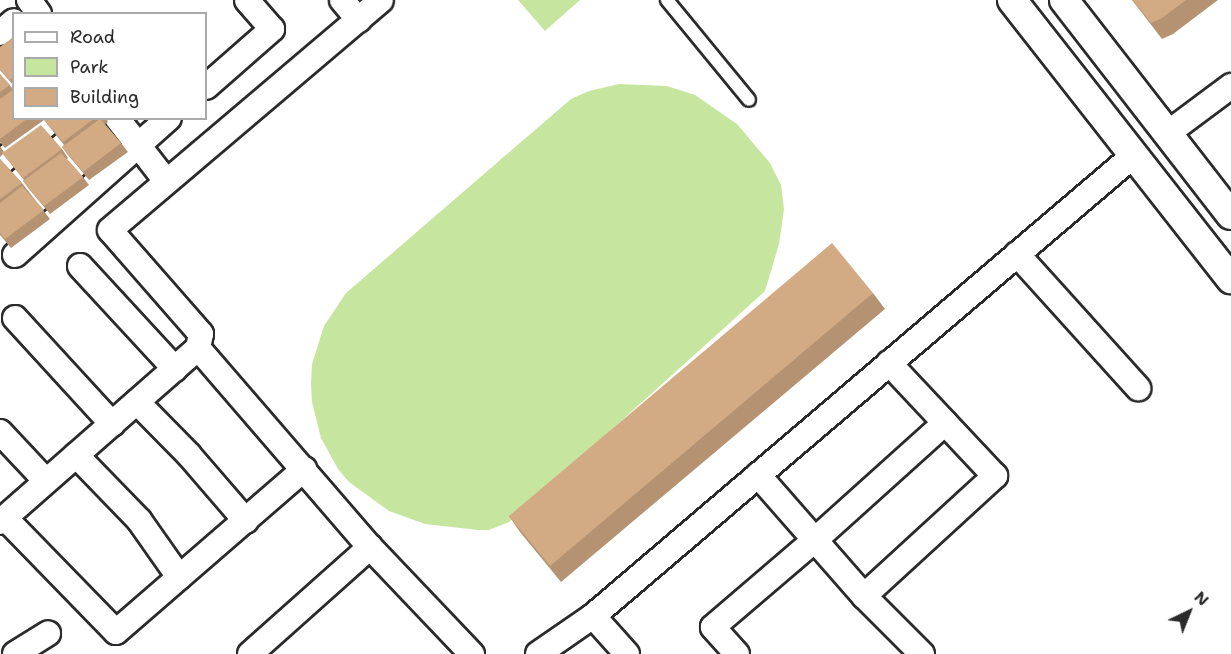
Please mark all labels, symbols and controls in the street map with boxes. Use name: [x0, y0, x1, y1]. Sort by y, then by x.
legend: [12, 12, 207, 120]
text: Road: [70, 25, 115, 49]
text: Park: [70, 55, 109, 79]
text: Building: [70, 85, 139, 109]
north arrow: [1159, 582, 1219, 642]
text: N: [1190, 586, 1213, 610]

